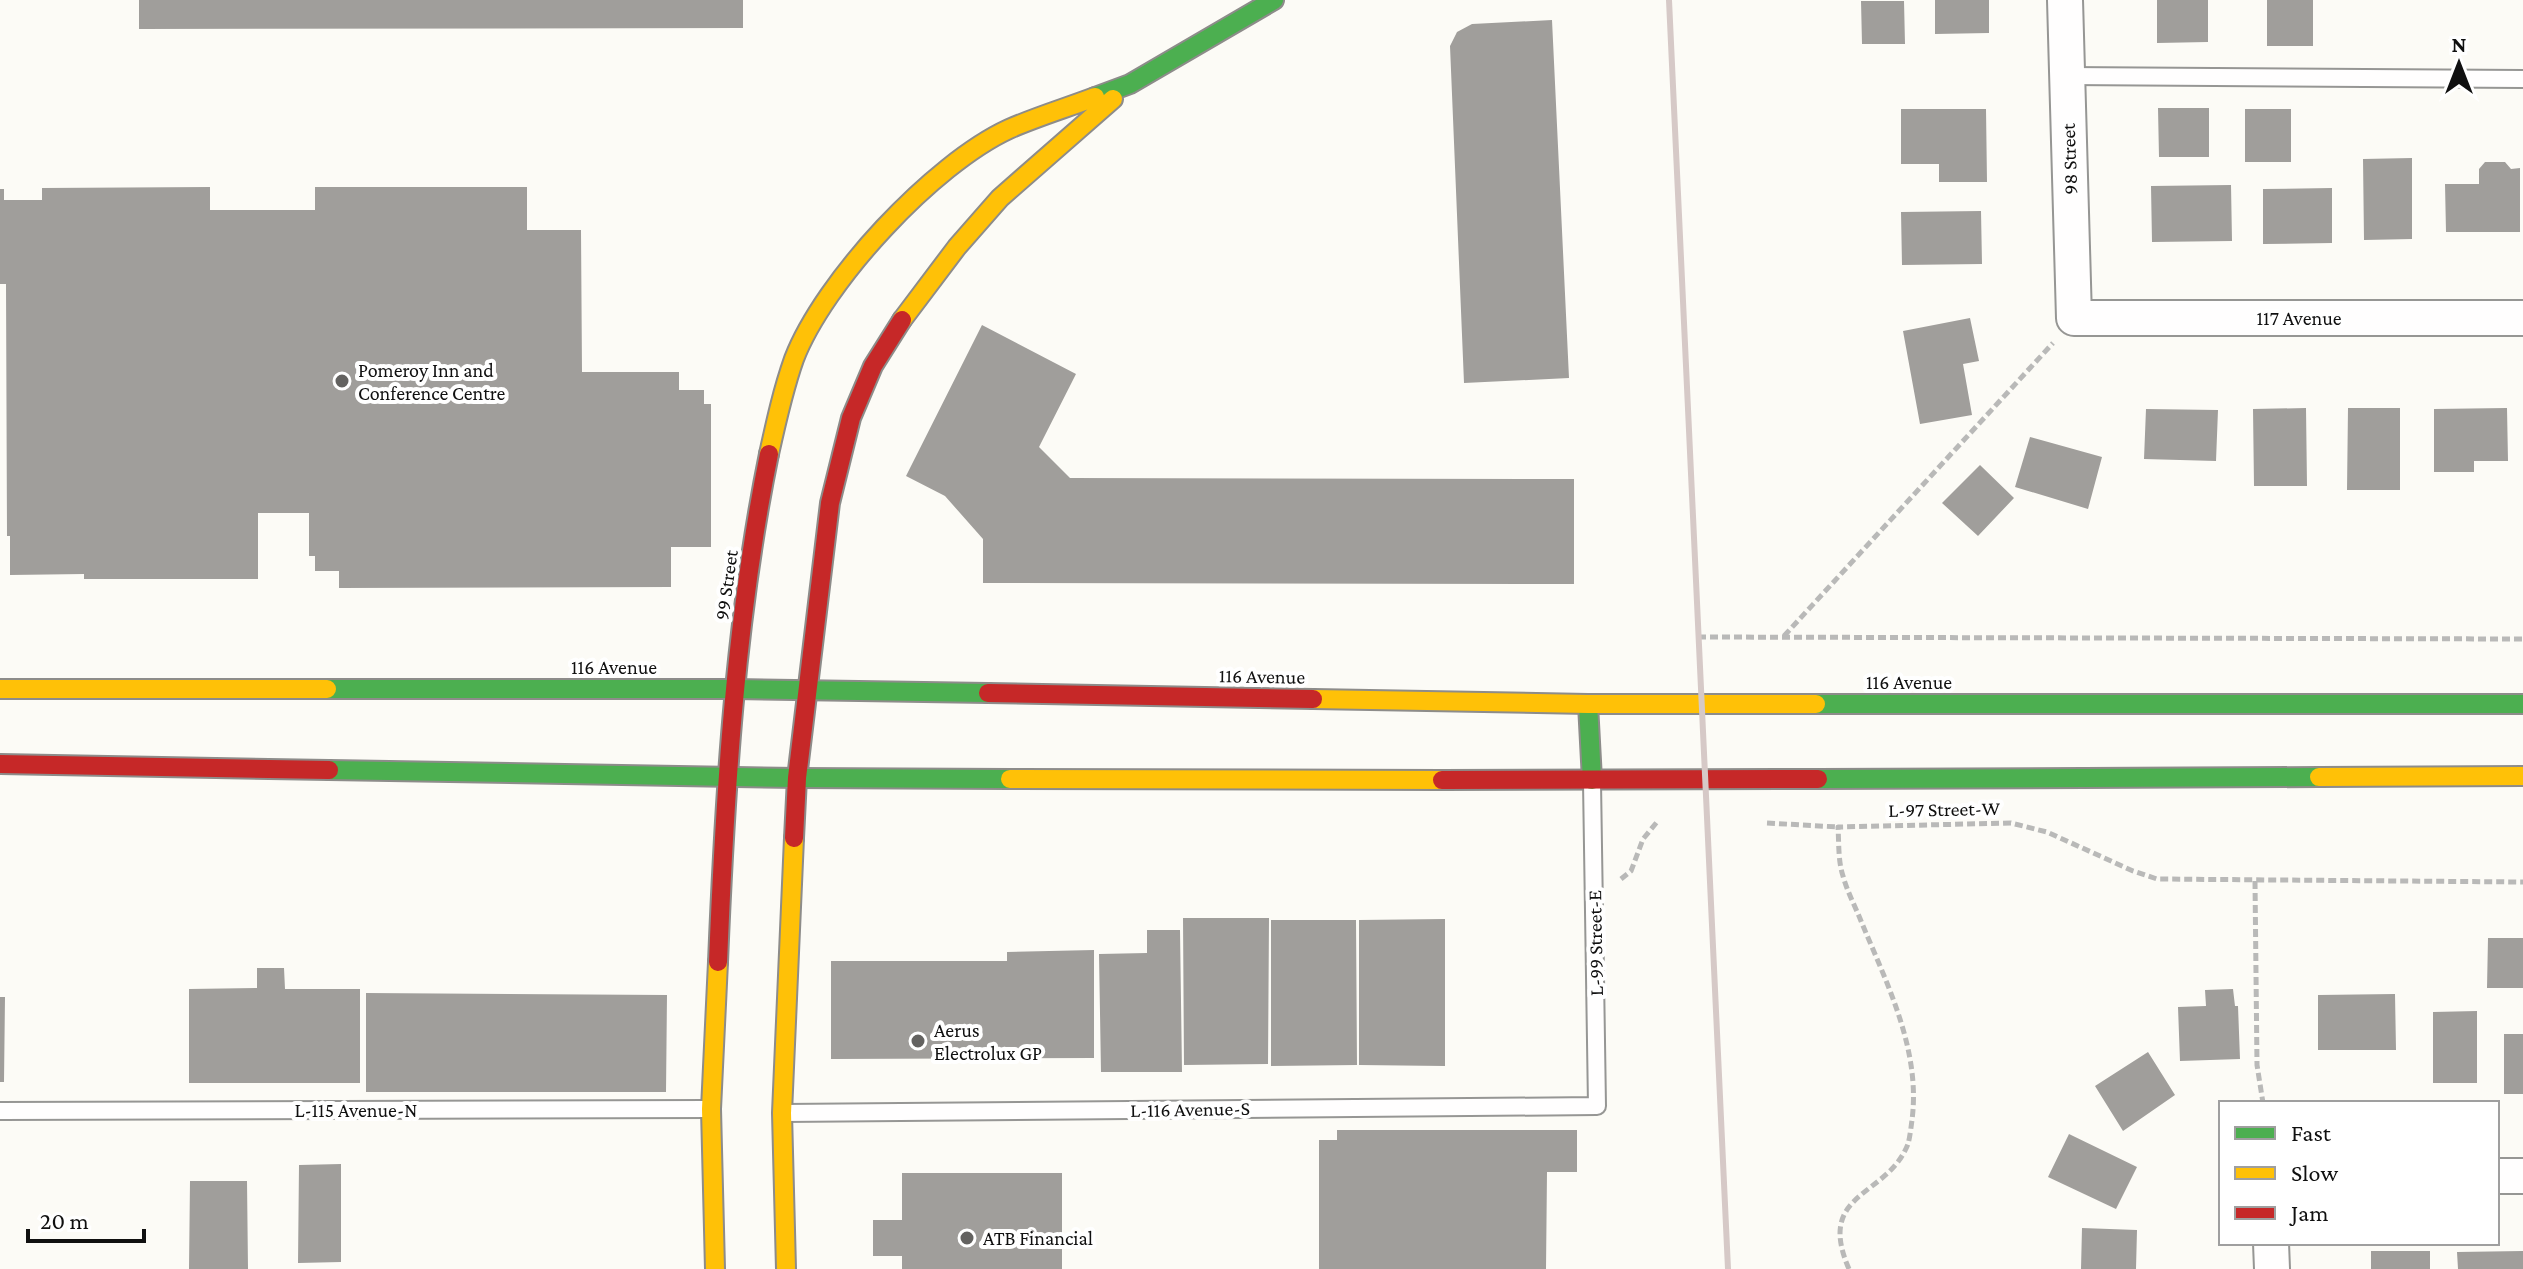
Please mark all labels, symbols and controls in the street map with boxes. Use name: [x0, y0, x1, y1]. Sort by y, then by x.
north arrow: [2419, 24, 2499, 104]
text: N: [2452, 32, 2467, 57]
street label: 98 Street: [2057, 123, 2081, 195]
street label: 117 Avenue: [2256, 307, 2342, 329]
place label: Pomeroy Inn and Conference Centre: [358, 359, 505, 404]
marker: Pomeroy Inn and Conference Centre: [333, 372, 351, 390]
street label: 99 Street: [710, 548, 742, 622]
street label: 116 Avenue: [571, 656, 657, 678]
street label: 116 Avenue: [1219, 664, 1305, 688]
street label: 116 Avenue: [1866, 671, 1952, 693]
street label: L-97 Street-W: [1888, 797, 2001, 821]
street label: L-99 Street-E: [1583, 890, 1607, 996]
place label: Aerus Electrolux GP: [934, 1019, 1042, 1064]
marker: Aerus Electrolux GP: [909, 1032, 927, 1050]
street label: L-116 Avenue-S: [1130, 1097, 1250, 1121]
street label: L-115 Avenue-N: [295, 1099, 418, 1121]
legend: [2219, 1101, 2499, 1245]
text: Fast: [2291, 1119, 2332, 1146]
text: Slow: [2291, 1159, 2338, 1186]
scale bar: [28, 1193, 144, 1243]
text: Jam: [2289, 1199, 2329, 1226]
text: 20 m: [40, 1207, 89, 1234]
place label: ATB Financial: [983, 1227, 1093, 1249]
marker: ATB Financial: [958, 1229, 976, 1247]

